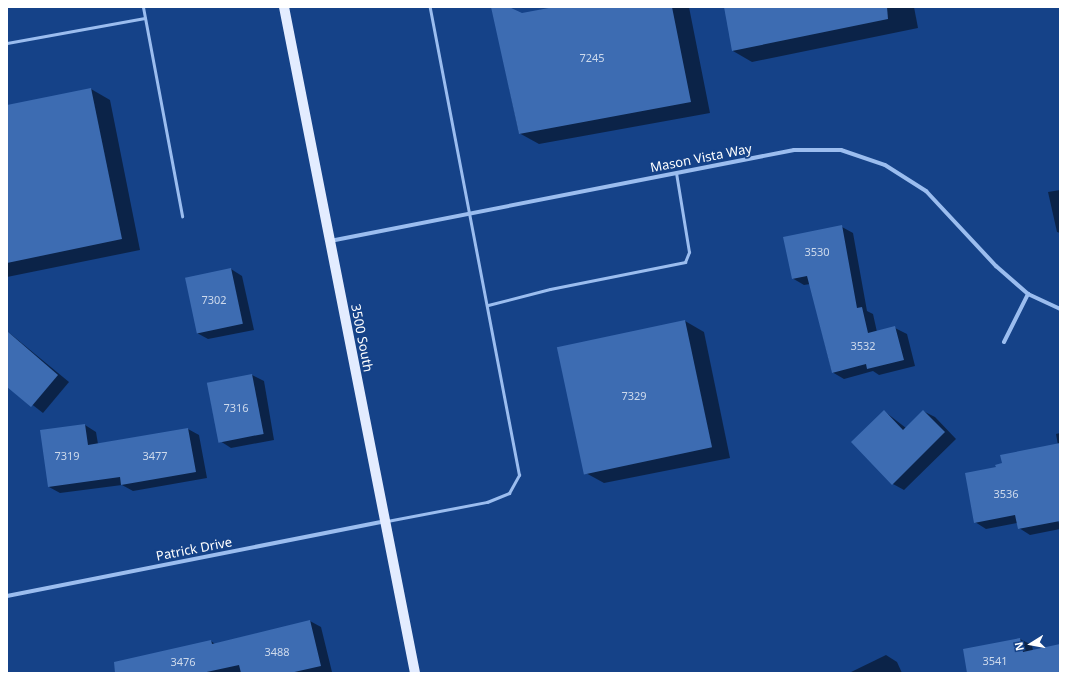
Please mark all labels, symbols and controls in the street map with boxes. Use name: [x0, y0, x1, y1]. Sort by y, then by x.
house number: 7245: [579, 51, 605, 65]
street label: Mason Vista Way: [649, 141, 753, 175]
house number: 3530: [804, 245, 830, 259]
house number: 7302: [201, 293, 227, 307]
street label: 3500 South: [348, 303, 376, 373]
house number: 3532: [850, 339, 876, 353]
house number: 7329: [621, 389, 647, 403]
house number: 7316: [223, 401, 249, 415]
house number: 7319: [54, 449, 80, 463]
house number: 3477: [142, 449, 168, 463]
house number: 3536: [993, 487, 1019, 501]
street label: Patrick Drive: [155, 534, 233, 564]
north arrow: [1011, 624, 1051, 664]
text: N: [1011, 641, 1027, 652]
house number: 3488: [264, 645, 290, 659]
house number: 3541: [982, 654, 1008, 668]
house number: 3476: [170, 655, 196, 669]

